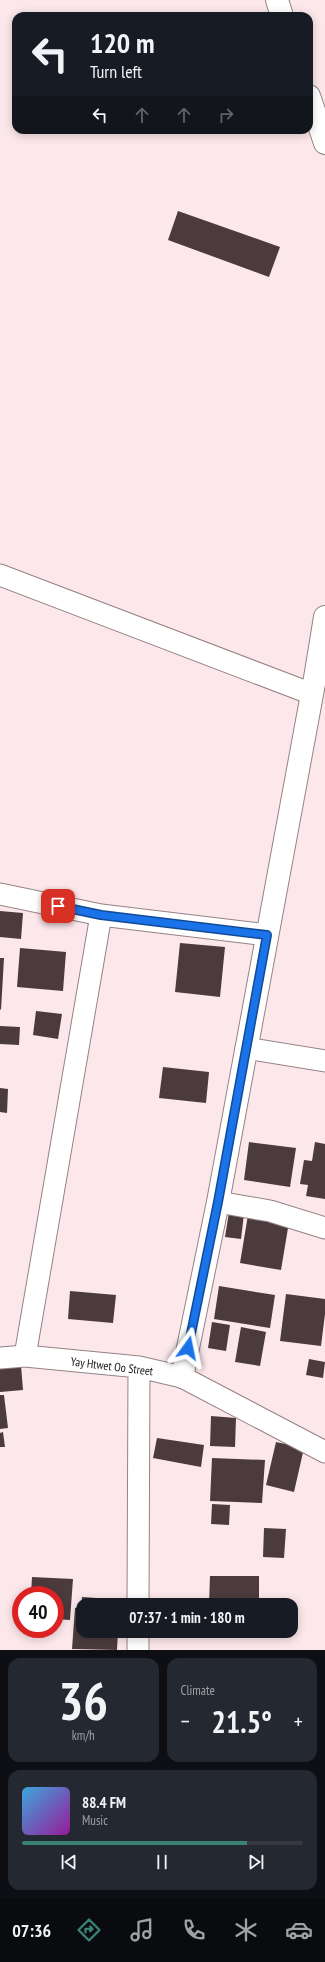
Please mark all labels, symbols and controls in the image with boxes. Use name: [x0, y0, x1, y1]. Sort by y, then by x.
text: 120 m: [90, 24, 154, 61]
icon: left: [24, 28, 76, 80]
text: Turn left: [90, 60, 142, 83]
icon: left: [89, 104, 111, 126]
icon: ahead: [131, 104, 153, 126]
icon: ahead: [173, 104, 195, 126]
icon: right: [215, 104, 237, 126]
pin: [41, 889, 75, 923]
icon: arrive: [47, 895, 69, 917]
position arrow: [167, 1327, 209, 1369]
street label: Yay Htwet Oo Street: [70, 1354, 155, 1379]
speed limit sign: 40: [12, 1586, 64, 1638]
text: 07:37 · 1 min · 180 m: [129, 1608, 245, 1627]
text: 36: [58, 1667, 108, 1734]
text: Climate: [181, 1682, 215, 1699]
text: 21.5°: [212, 1702, 272, 1741]
text: −: [181, 1707, 190, 1735]
text: +: [294, 1707, 303, 1735]
text: km/h: [72, 1727, 95, 1744]
text: 88.4 FM: [82, 1793, 126, 1812]
text: Music: [82, 1812, 108, 1829]
icon: previous: [58, 1851, 80, 1873]
icon: pause: [151, 1851, 173, 1873]
icon: next: [245, 1851, 267, 1873]
icon: directions: [75, 1916, 103, 1944]
icon: music: [128, 1916, 156, 1944]
icon: phone: [180, 1916, 208, 1944]
icon: climate: [232, 1916, 260, 1944]
icon: car: [285, 1916, 313, 1944]
text: 07:36: [12, 1919, 51, 1942]

